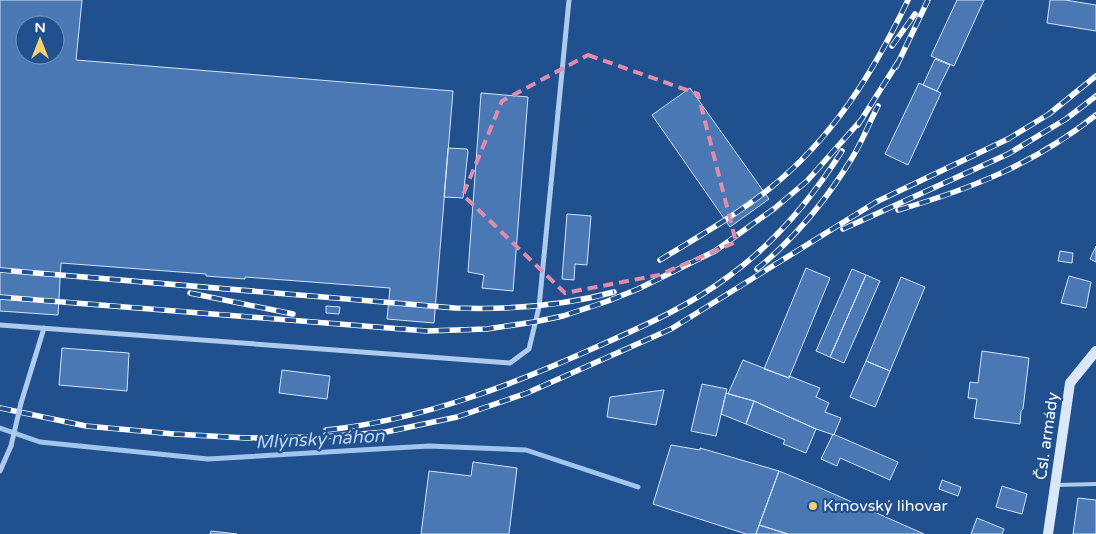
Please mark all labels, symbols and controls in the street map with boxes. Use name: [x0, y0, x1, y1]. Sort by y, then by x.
north arrow: [15, 15, 65, 65]
text: N: [34, 19, 46, 36]
street label: Čsl. armády: [1031, 390, 1063, 481]
water label: Mlýnský náhon: [255, 425, 386, 453]
place label: Krnovský lihovar: [823, 496, 949, 516]
marker: Krnovský lihovar: [807, 500, 819, 512]

